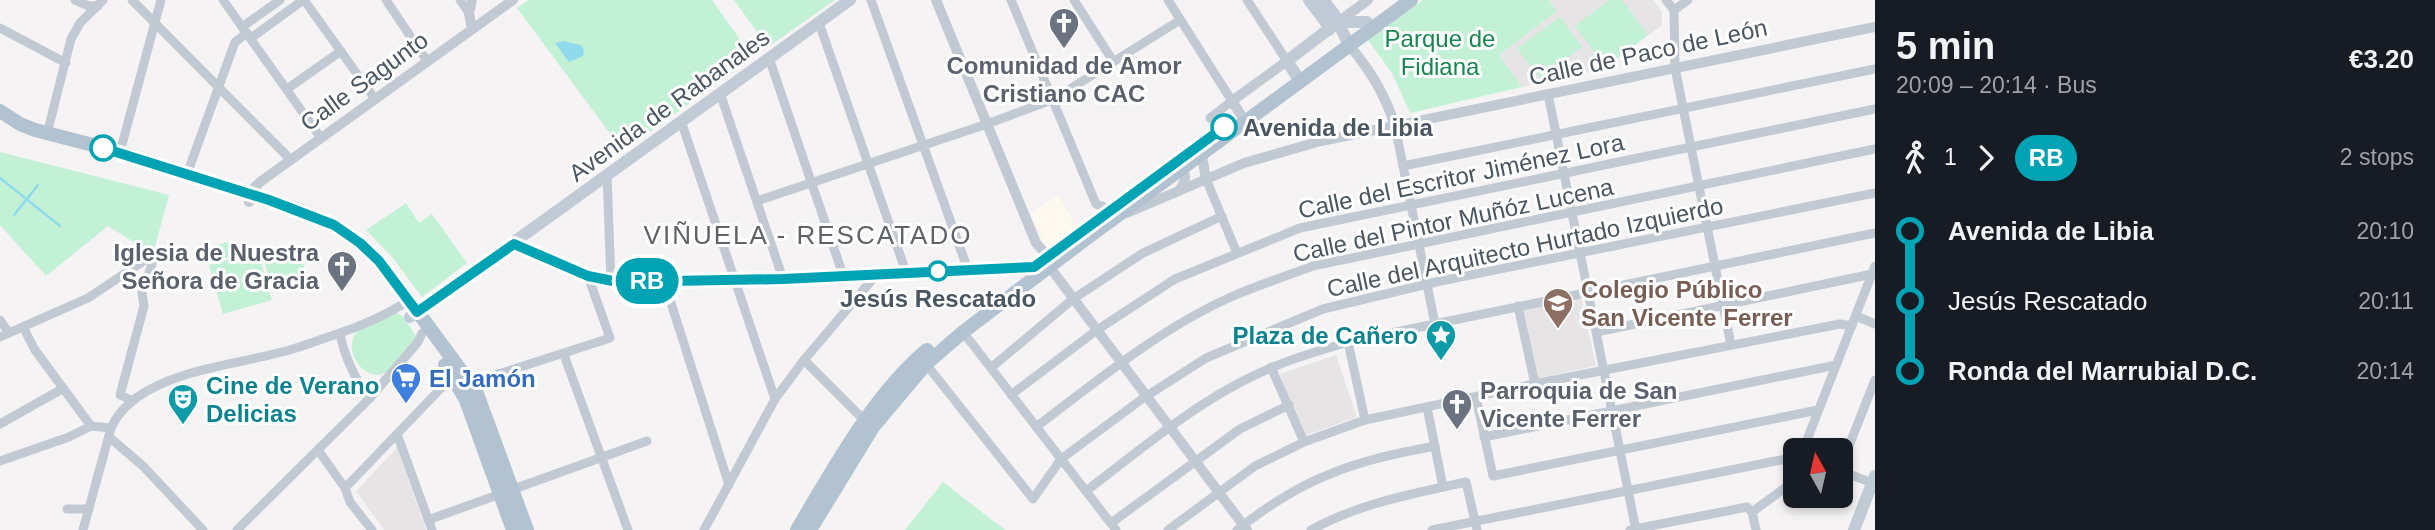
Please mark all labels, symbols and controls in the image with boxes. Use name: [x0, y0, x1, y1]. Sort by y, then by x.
church icon: Comunidad de Amor Cristiano CAC: [1047, 6, 1081, 50]
street label: Calle de Paco de León: [1526, 14, 1770, 90]
street label: Avenida de Rabanales: [564, 23, 774, 187]
park label: Parque de Fidiana: [1385, 25, 1495, 80]
text: 5 min: [1896, 25, 1995, 67]
street label: Calle Sagunto: [295, 26, 433, 136]
text: €3.20: [2349, 44, 2414, 74]
place label: Comunidad de Amor Cristiano CAC: [946, 52, 1182, 107]
text: 20:09 – 20:14 · Bus: [1896, 72, 2097, 98]
marker: Avenida de Libia: [1211, 114, 1237, 140]
place label: Avenida de Libia: [1243, 114, 1433, 141]
street label: Calle del Escritor Jiménez Lora: [1296, 128, 1627, 224]
unlabelled marker: [90, 135, 116, 161]
icon: walk: [1896, 139, 1934, 177]
icon: forward: [1967, 139, 2005, 177]
text: 1: [1944, 144, 1957, 170]
text: RB: [2029, 144, 2063, 171]
text: 2 stops: [2340, 144, 2414, 170]
street label: Calle del Pintor Muñóz Lucena: [1290, 173, 1616, 267]
street label: Calle del Arquitecto Hurtado Izquierdo: [1324, 192, 1726, 302]
text: Avenida de Libia: [1948, 216, 2154, 246]
text: 20:10: [2356, 218, 2414, 244]
district label: VIÑUELA - RESCATADO: [644, 220, 972, 250]
place label: Iglesia de Nuestra Señora de Gracia: [114, 239, 320, 294]
church icon: Iglesia de Nuestra Señora de Gracia: [325, 249, 359, 293]
line badge: RB: [616, 258, 678, 304]
marker: Jesús Rescatado: [928, 261, 948, 281]
text: RB: [630, 267, 664, 294]
place label: Colegio Público San Vicente Ferrer: [1581, 276, 1793, 331]
place label: Jesús Rescatado: [840, 285, 1036, 312]
school or university icon: Colegio Público San Vicente Ferrer: [1541, 286, 1575, 330]
text: Jesús Rescatado: [1948, 286, 2147, 316]
text: 20:11: [2358, 288, 2414, 314]
place icon: Plaza de Cañero: [1424, 318, 1458, 362]
place label: Plaza de Cañero: [1233, 322, 1418, 349]
text: Ronda del Marrubial D.C.: [1948, 356, 2257, 386]
text: 20:14: [2356, 358, 2414, 384]
supermarket icon: El Jamón: [389, 361, 423, 405]
place label: El Jamón: [429, 365, 536, 392]
place label: Cine de Verano Delicias: [206, 372, 379, 427]
place label: Parroquia de San Vicente Ferrer: [1480, 377, 1677, 432]
theatre icon: Cine de Verano Delicias: [166, 382, 200, 426]
church icon: Parroquia de San Vicente Ferrer: [1440, 387, 1474, 431]
north arrow: [1783, 438, 1853, 508]
map controls: [1783, 438, 1853, 508]

